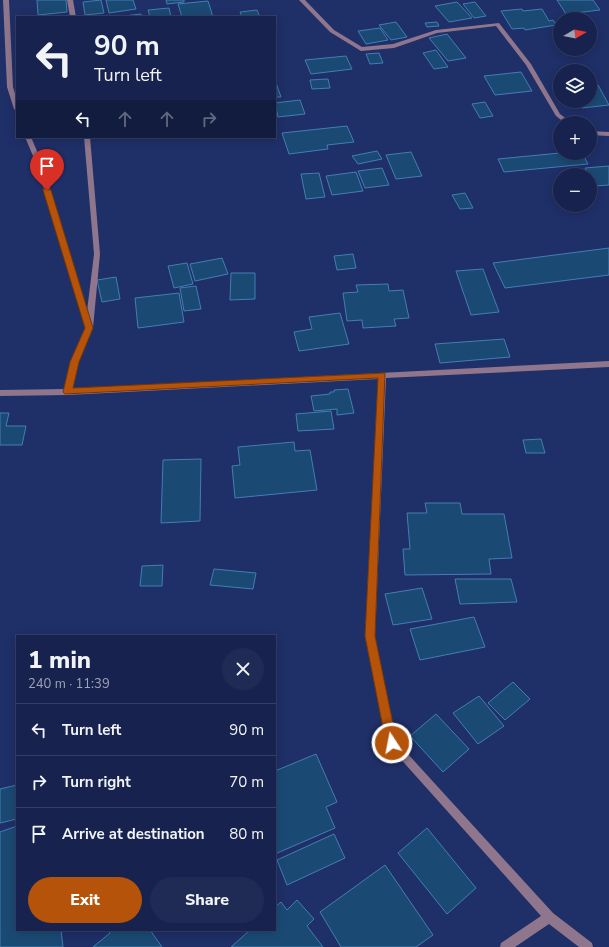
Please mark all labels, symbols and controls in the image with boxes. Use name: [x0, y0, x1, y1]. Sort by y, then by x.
north arrow: [553, 12, 597, 56]
map controls: [553, 12, 597, 212]
text: 90 m: [94, 27, 160, 65]
icon: left: [28, 32, 80, 84]
text: Turn left: [94, 63, 162, 87]
button: layers: [553, 64, 597, 108]
icon: left: [72, 108, 94, 130]
icon: ahead: [114, 108, 136, 130]
icon: ahead: [156, 108, 178, 130]
icon: right: [198, 108, 220, 130]
button: +: [553, 116, 597, 160]
pin: [30, 149, 64, 190]
icon: arrive: [36, 155, 58, 177]
button: −: [553, 168, 597, 212]
text: 1 min: [28, 644, 91, 676]
button: close: [222, 648, 264, 690]
text: 240 m · 11:39: [28, 675, 110, 693]
icon: left: [28, 719, 50, 741]
text: Turn left: [62, 720, 121, 740]
text: 90 m: [229, 720, 264, 740]
position arrow: [371, 722, 413, 764]
icon: right: [28, 771, 50, 793]
text: Turn right: [62, 772, 131, 792]
text: 70 m: [229, 772, 264, 792]
icon: arrive: [28, 823, 50, 845]
text: Arrive at destination: [62, 824, 205, 844]
text: 80 m: [229, 824, 264, 844]
button: Exit: [28, 877, 142, 923]
button: Share: [150, 877, 264, 923]

